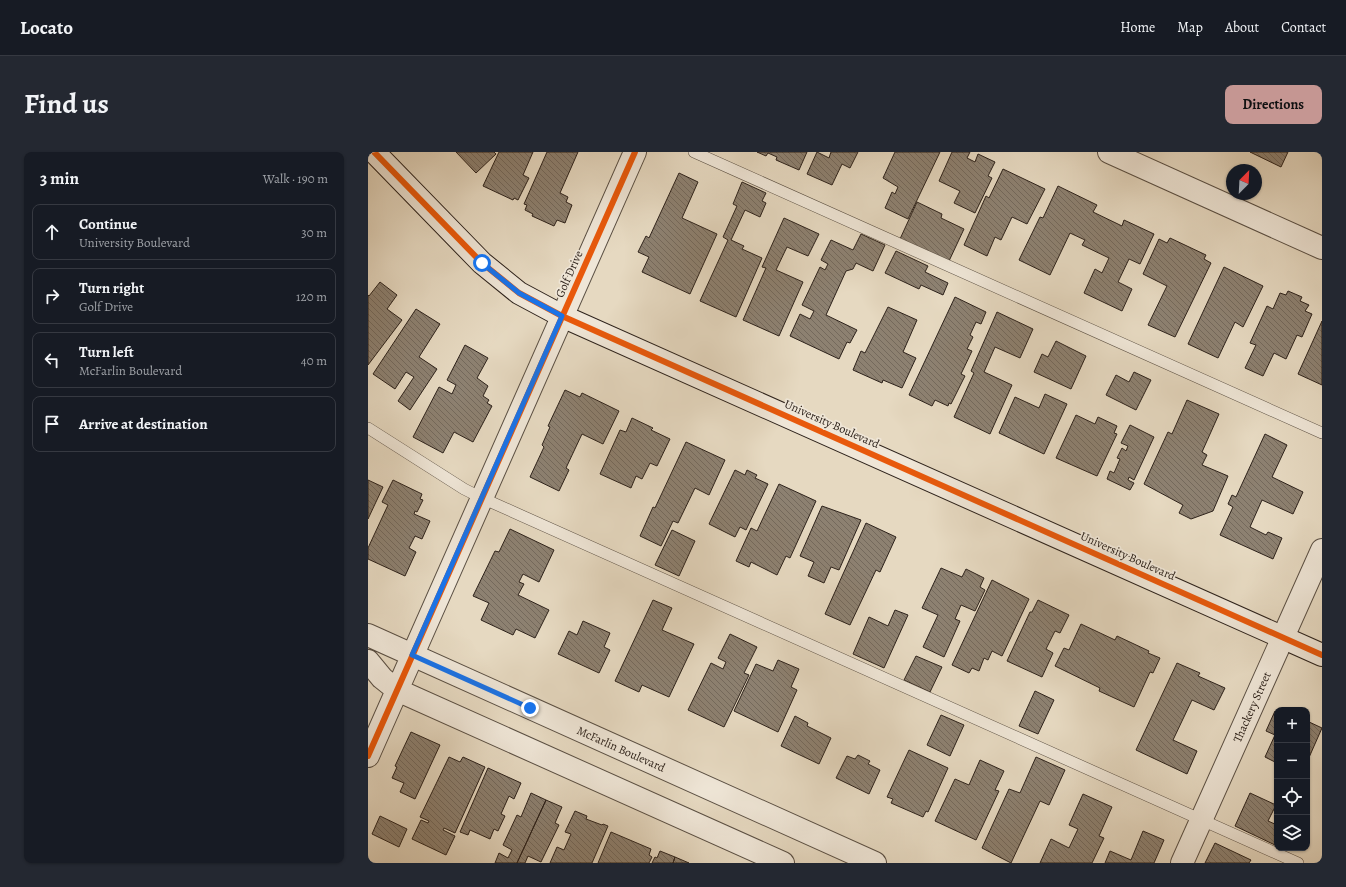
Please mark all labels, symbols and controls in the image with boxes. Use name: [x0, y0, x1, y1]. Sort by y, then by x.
text: Locato: [20, 15, 73, 41]
text: Home: [1120, 18, 1155, 37]
text: Map: [1177, 18, 1203, 37]
text: About: [1225, 18, 1259, 37]
text: Contact: [1281, 18, 1326, 37]
text: Find us: [24, 85, 109, 123]
button: Directions: [1225, 85, 1322, 124]
north arrow: [1226, 164, 1262, 200]
text: 3 min: [40, 167, 79, 190]
text: Walk · 190 m: [263, 170, 328, 187]
text: Continue: [79, 214, 137, 234]
icon: ahead: [41, 221, 63, 243]
text: 30 m: [301, 224, 327, 241]
text: University Boulevard: [79, 234, 190, 251]
street label: Golf Drive: [552, 248, 586, 300]
route start: [473, 254, 491, 272]
text: Turn right: [79, 278, 144, 298]
icon: right: [41, 285, 63, 307]
text: 120 m: [296, 288, 327, 305]
text: Golf Drive: [79, 298, 133, 315]
text: Turn left: [79, 342, 134, 362]
icon: left: [41, 349, 63, 371]
text: 40 m: [301, 352, 327, 369]
text: McFarlin Boulevard: [79, 362, 182, 379]
street label: University Boulevard: [782, 396, 883, 452]
icon: arrive: [41, 413, 63, 435]
text: Arrive at destination: [79, 414, 208, 434]
street label: University Boulevard: [1078, 528, 1179, 584]
street label: Thackery Street: [1229, 669, 1275, 745]
route end: [521, 699, 539, 717]
map controls: [1274, 707, 1310, 851]
button: +: [1274, 707, 1310, 743]
street label: McFarlin Boulevard: [574, 722, 668, 776]
button: −: [1274, 743, 1310, 779]
button: locate: [1274, 779, 1310, 815]
button: layers: [1274, 815, 1310, 851]

